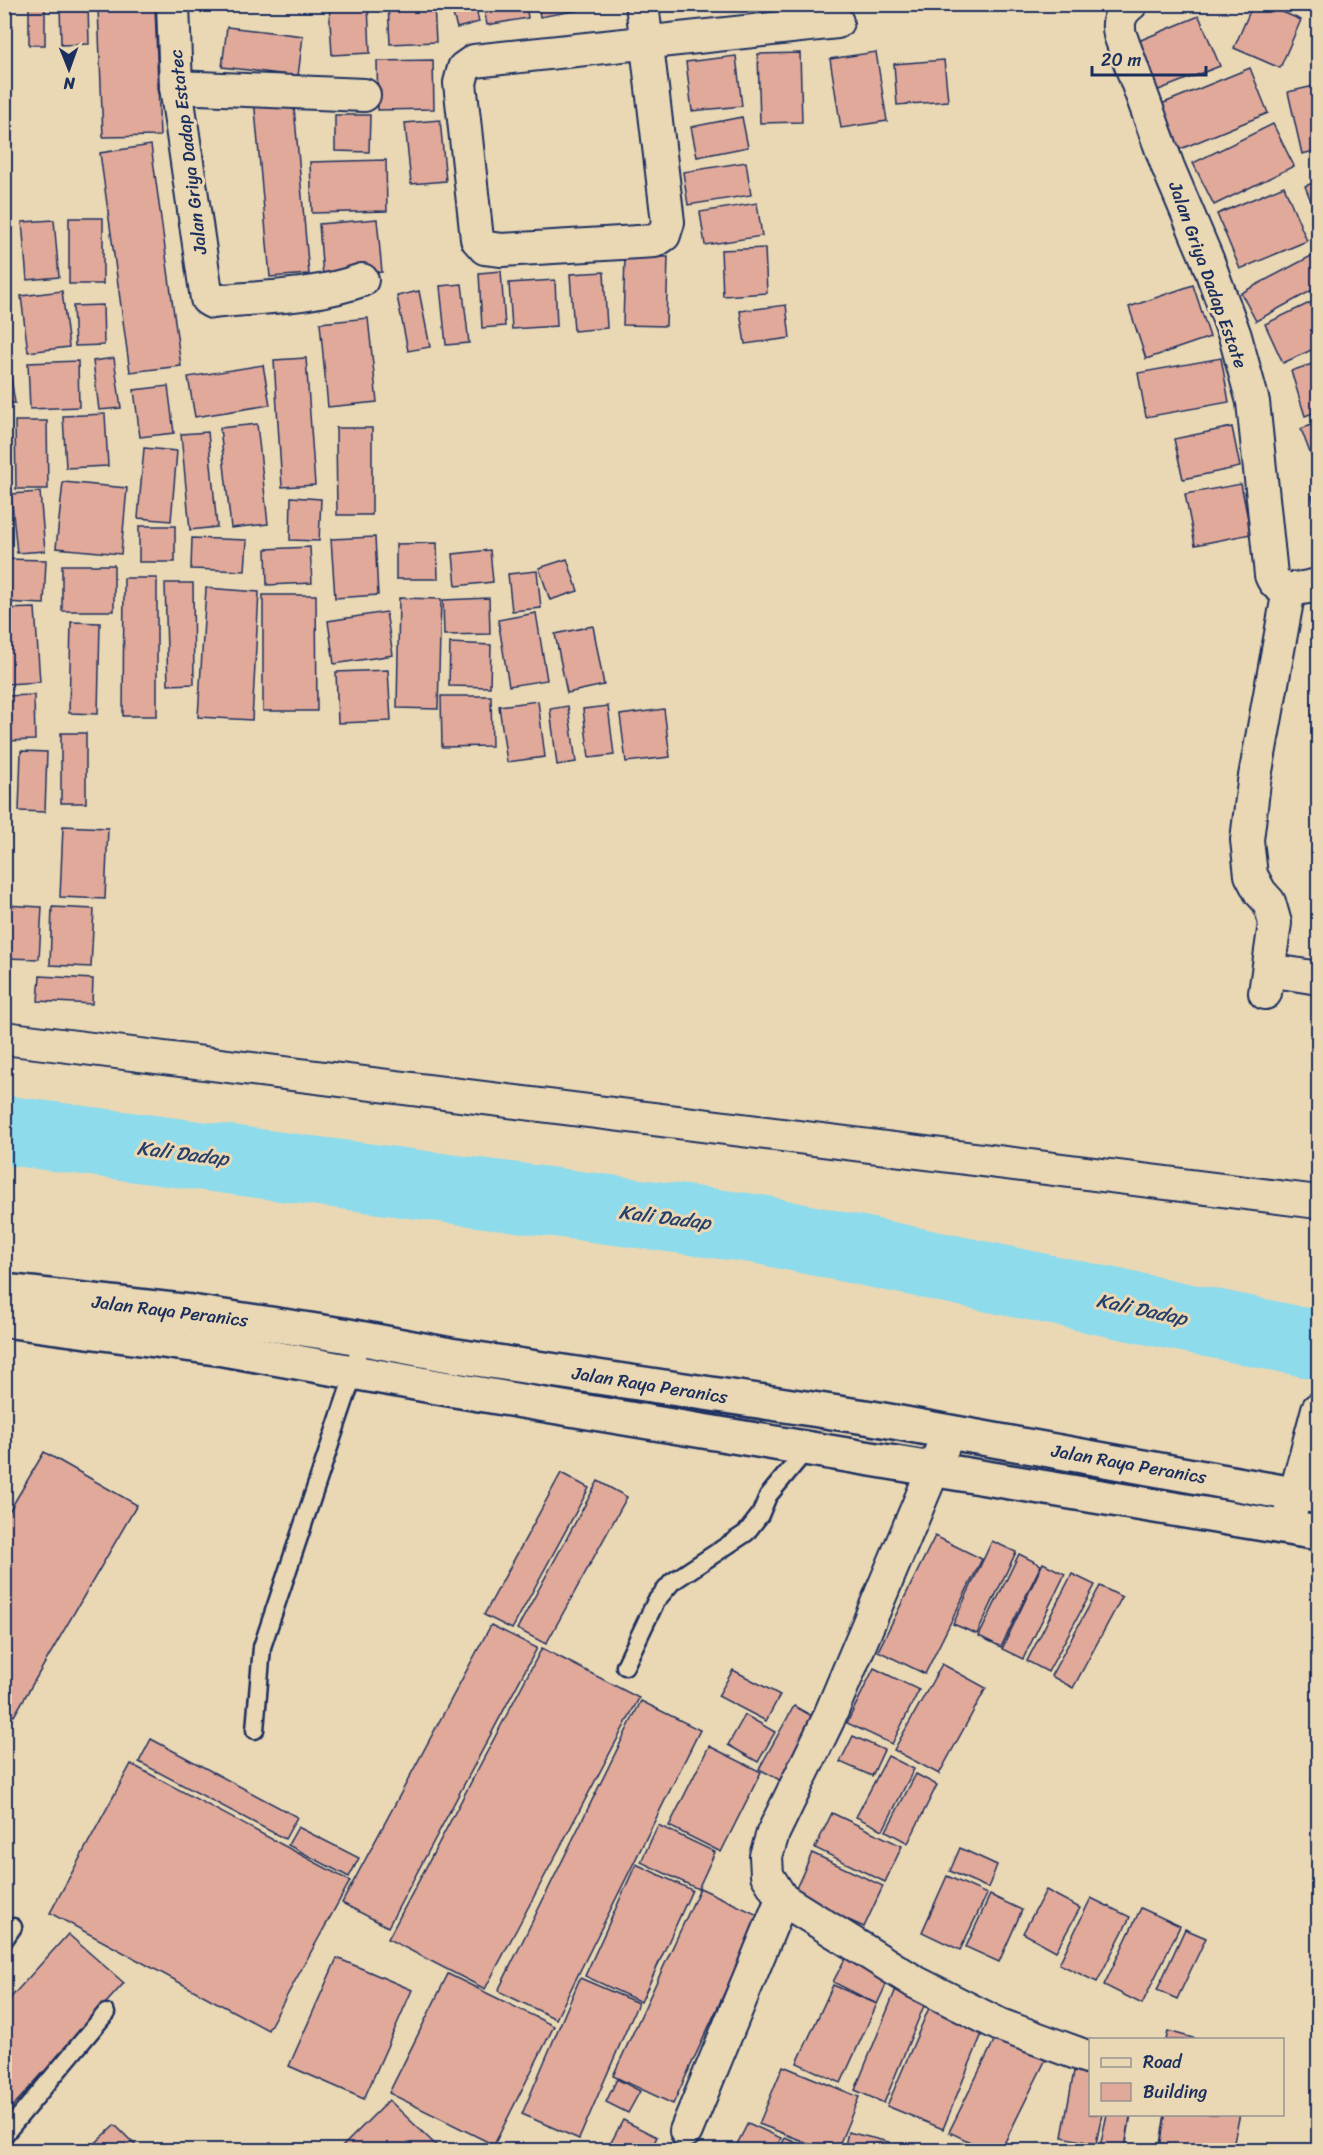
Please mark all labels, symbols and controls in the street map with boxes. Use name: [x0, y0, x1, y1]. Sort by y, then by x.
north arrow: [39, 39, 99, 99]
scale bar: [1092, 39, 1206, 77]
text: 20 m: [1101, 44, 1141, 76]
street label: Jalan Griya Dadap Estatec: [160, 48, 217, 257]
text: N: [63, 69, 76, 98]
street label: Jalan Griya Dadap Estate: [1159, 176, 1257, 373]
water label: Kali Dadap: [135, 1131, 232, 1177]
water label: Kali Dadap: [617, 1195, 714, 1241]
water label: Kali Dadap: [1093, 1283, 1192, 1336]
street label: Jalan Raya Peranics: [89, 1285, 250, 1337]
street label: Jalan Raya Peranics: [569, 1357, 731, 1413]
street label: Jalan Raya Peranics: [1048, 1434, 1210, 1493]
legend: [1089, 2038, 1284, 2116]
text: Road: [1143, 2046, 1183, 2078]
text: Building: [1143, 2076, 1207, 2108]

